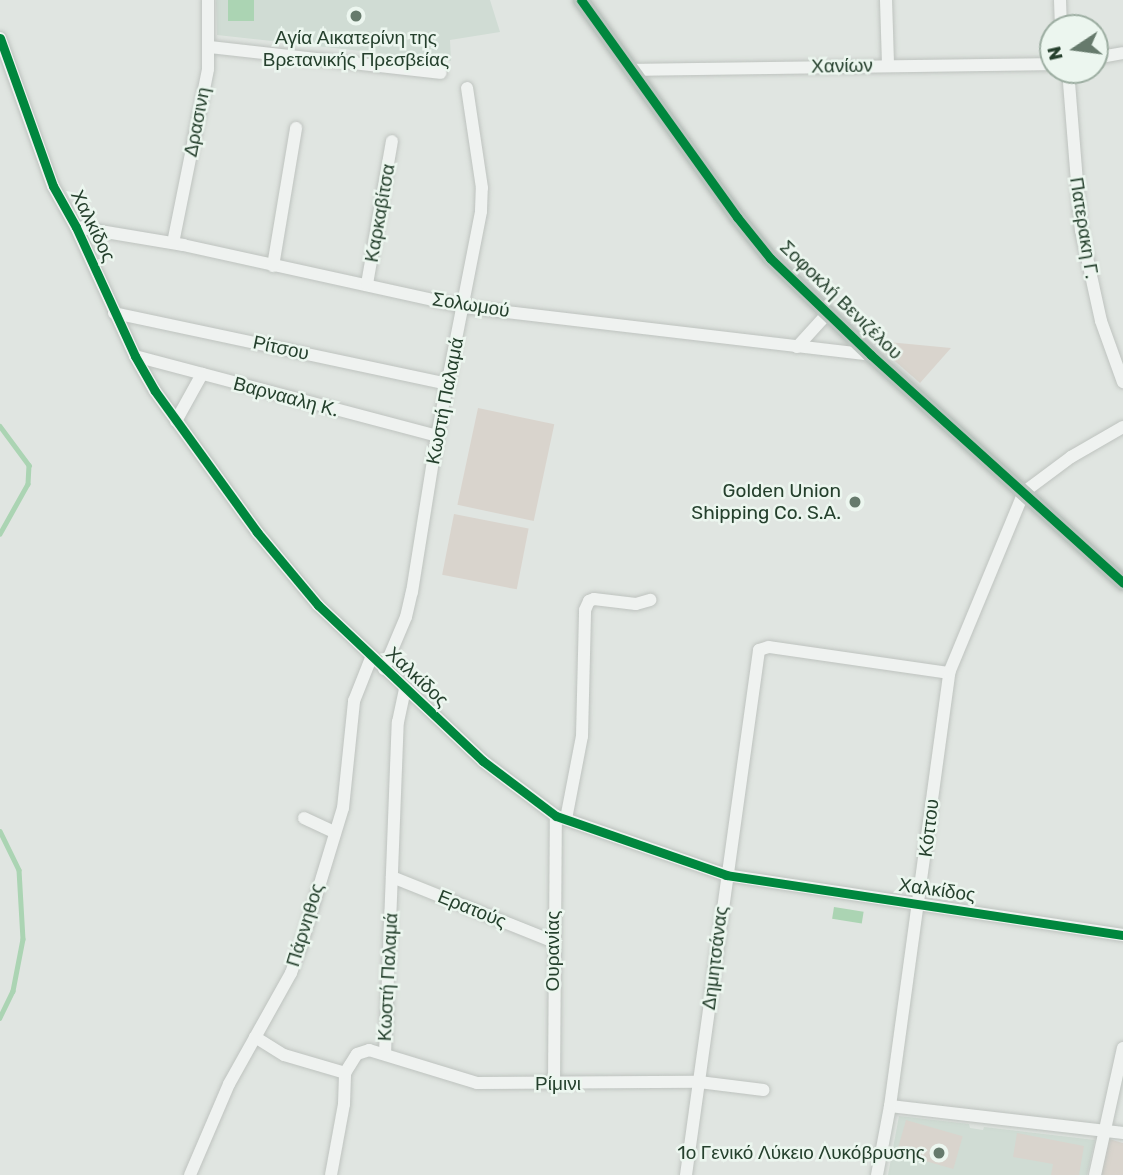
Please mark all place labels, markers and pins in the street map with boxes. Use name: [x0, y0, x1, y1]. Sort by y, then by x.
marker: Αγία Αικατερίνη της Βρετανικής Πρεσβείας: [348, 8, 364, 24]
place label: Αγία Αικατερίνη της Βρετανικής Πρεσβείας: [263, 27, 449, 71]
place label: Golden Union Shipping Co. S.A.: [691, 480, 841, 524]
marker: Golden Union Shipping Co. S.A.: [847, 494, 863, 510]
place label: 1ο Γενικό Λύκειο Λυκόβρυσης: [678, 1142, 925, 1164]
marker: 1ο Γενικό Λύκειο Λυκόβρυσης: [931, 1145, 947, 1161]

